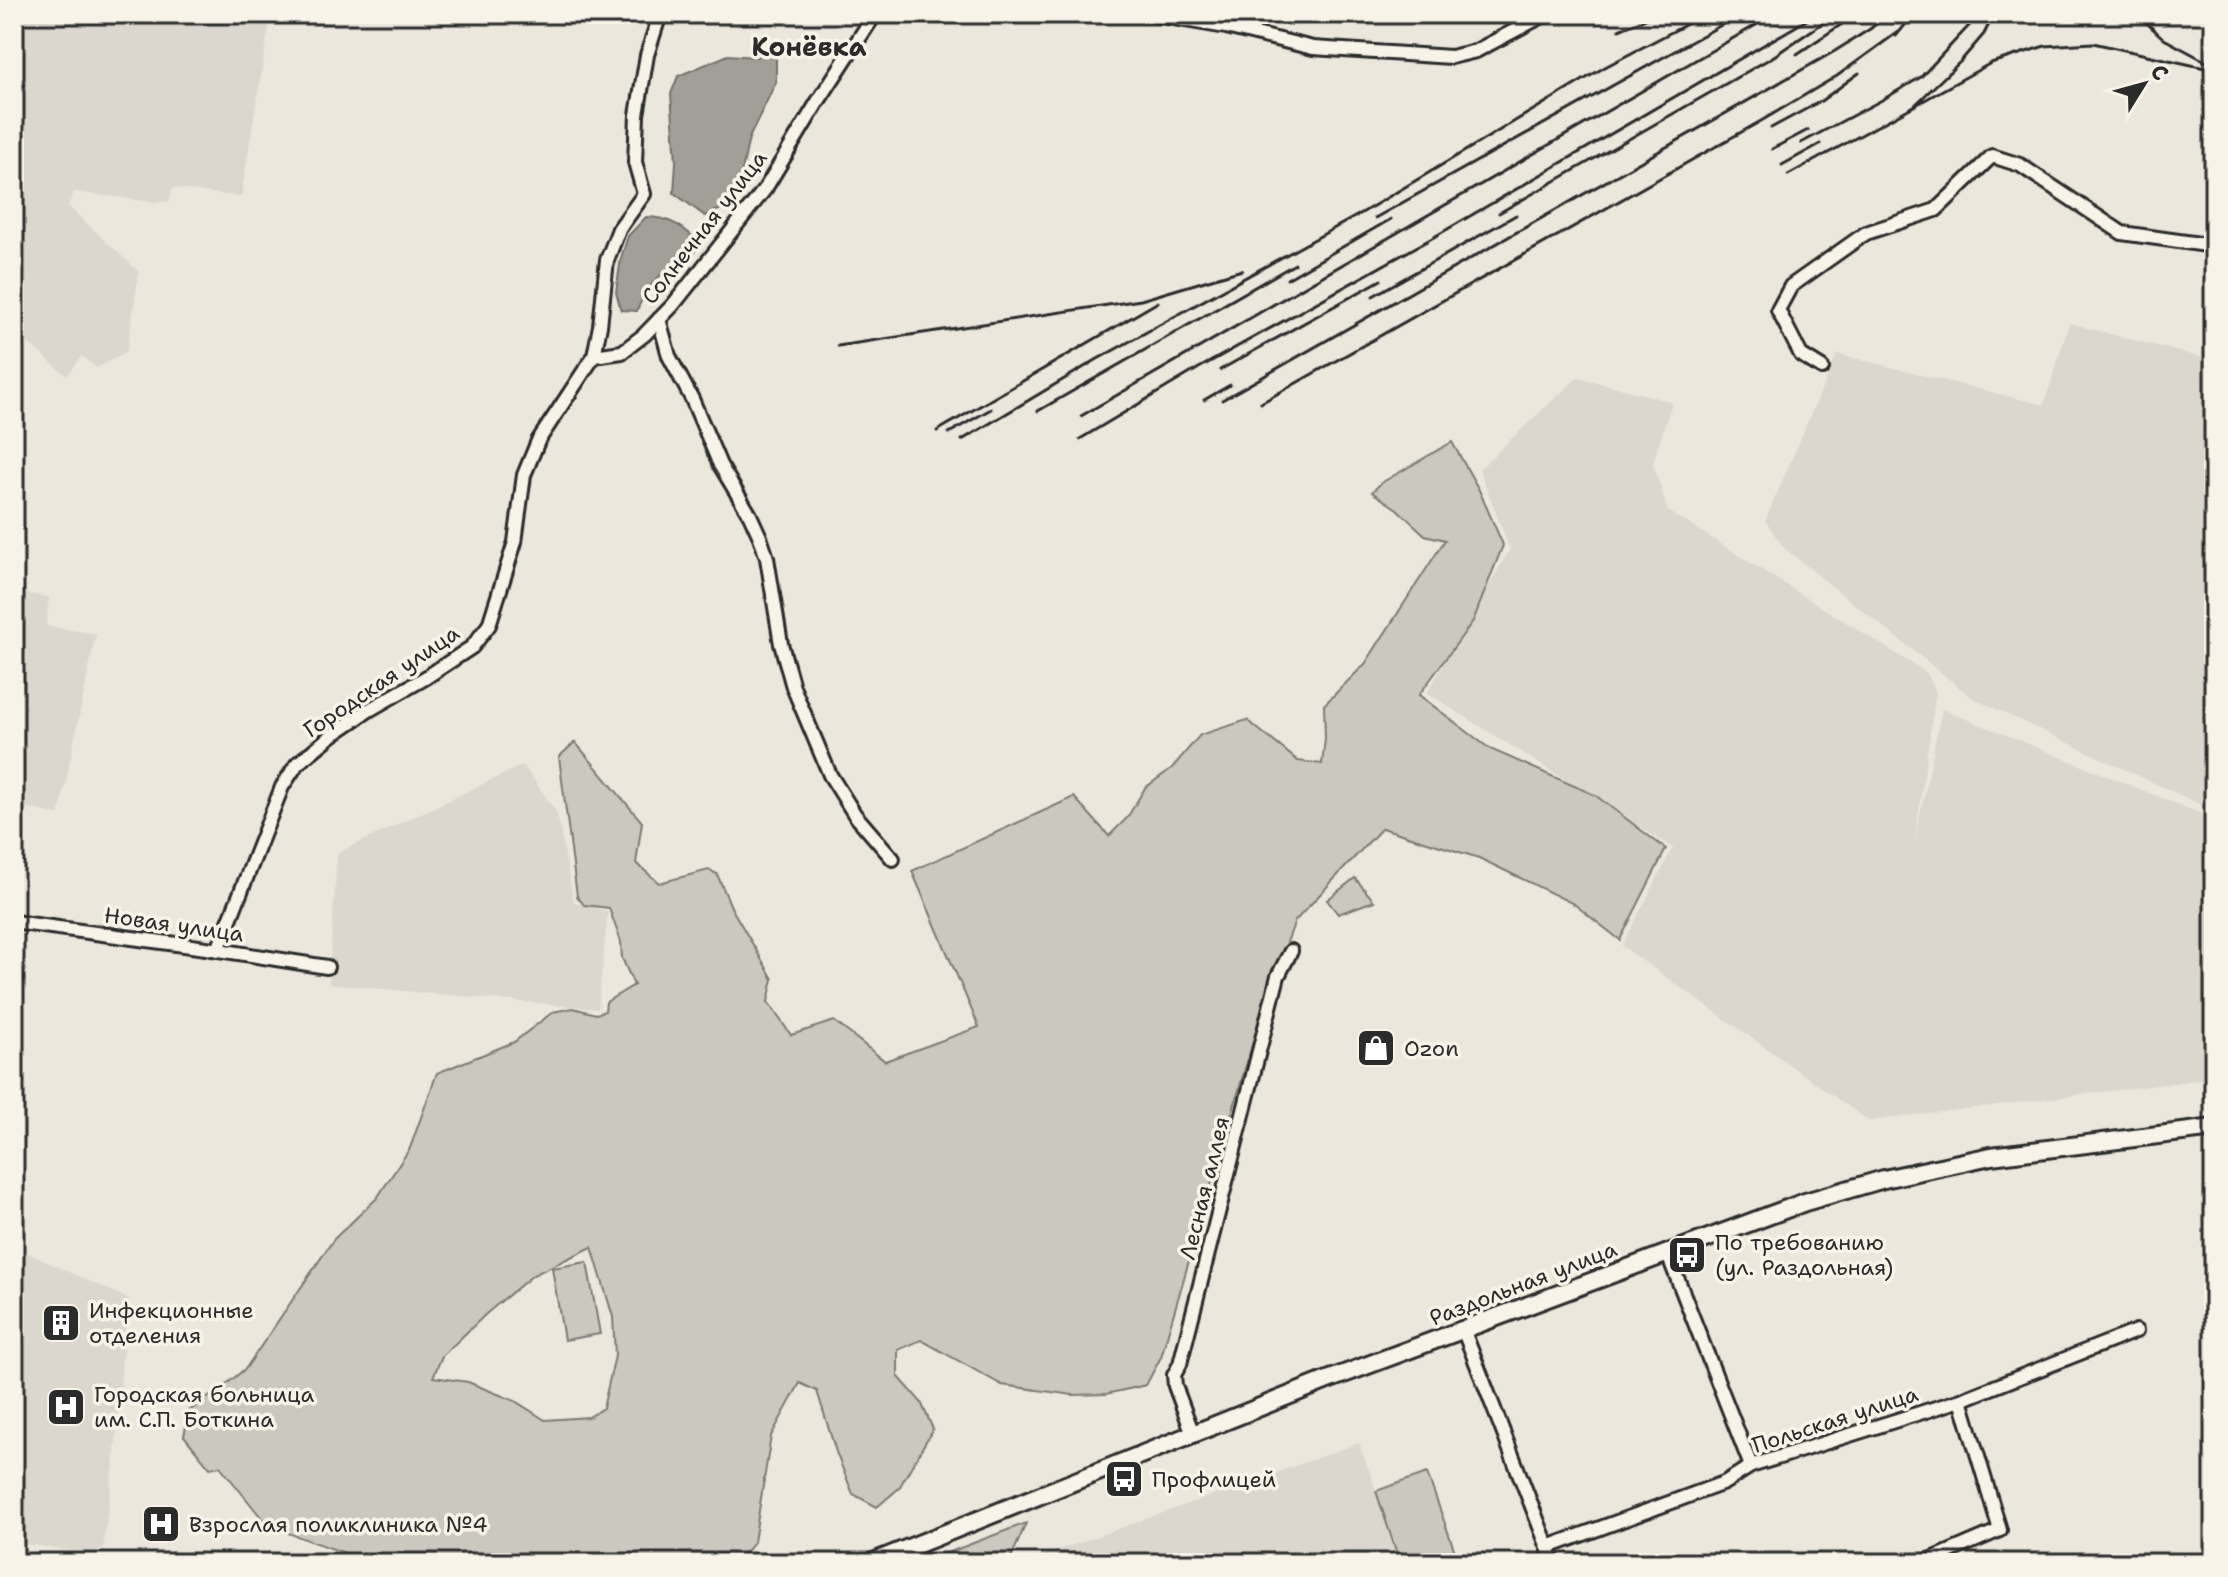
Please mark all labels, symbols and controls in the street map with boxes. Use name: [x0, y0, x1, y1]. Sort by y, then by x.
district label: Конёвка: [751, 29, 867, 64]
north arrow: [2104, 44, 2184, 124]
text: С: [2144, 58, 2175, 86]
street label: Солнечная улица: [635, 144, 774, 310]
street label: Городская улица: [298, 618, 465, 744]
street label: Новая улица: [102, 900, 246, 949]
shop icon: Ozon: [1355, 1027, 1397, 1069]
place label: Ozon: [1404, 1034, 1459, 1063]
street label: Лесная аллея: [1173, 1114, 1236, 1263]
place label: По требованию (ул. Раздольная): [1715, 1228, 1893, 1282]
street label: Раздольная улица: [1425, 1234, 1621, 1333]
bus stop icon: По требованию (ул. Раздольная): [1666, 1234, 1708, 1276]
place label: Инфекционные отделения: [89, 1296, 254, 1350]
building icon: Инфекционные отделения: [40, 1302, 82, 1344]
street label: Польская улица: [1749, 1379, 1922, 1460]
place label: Городская больница им. С.П. Боткина: [94, 1380, 315, 1434]
hospital icon: Городская больница им. С.П. Боткина: [45, 1386, 87, 1428]
bus stop icon: Профлицей: [1103, 1458, 1145, 1500]
place label: Профлицей: [1152, 1465, 1276, 1494]
hospital icon: Взрослая поликлиника №4: [140, 1503, 182, 1545]
place label: Взрослая поликлиника №4: [189, 1510, 488, 1539]

